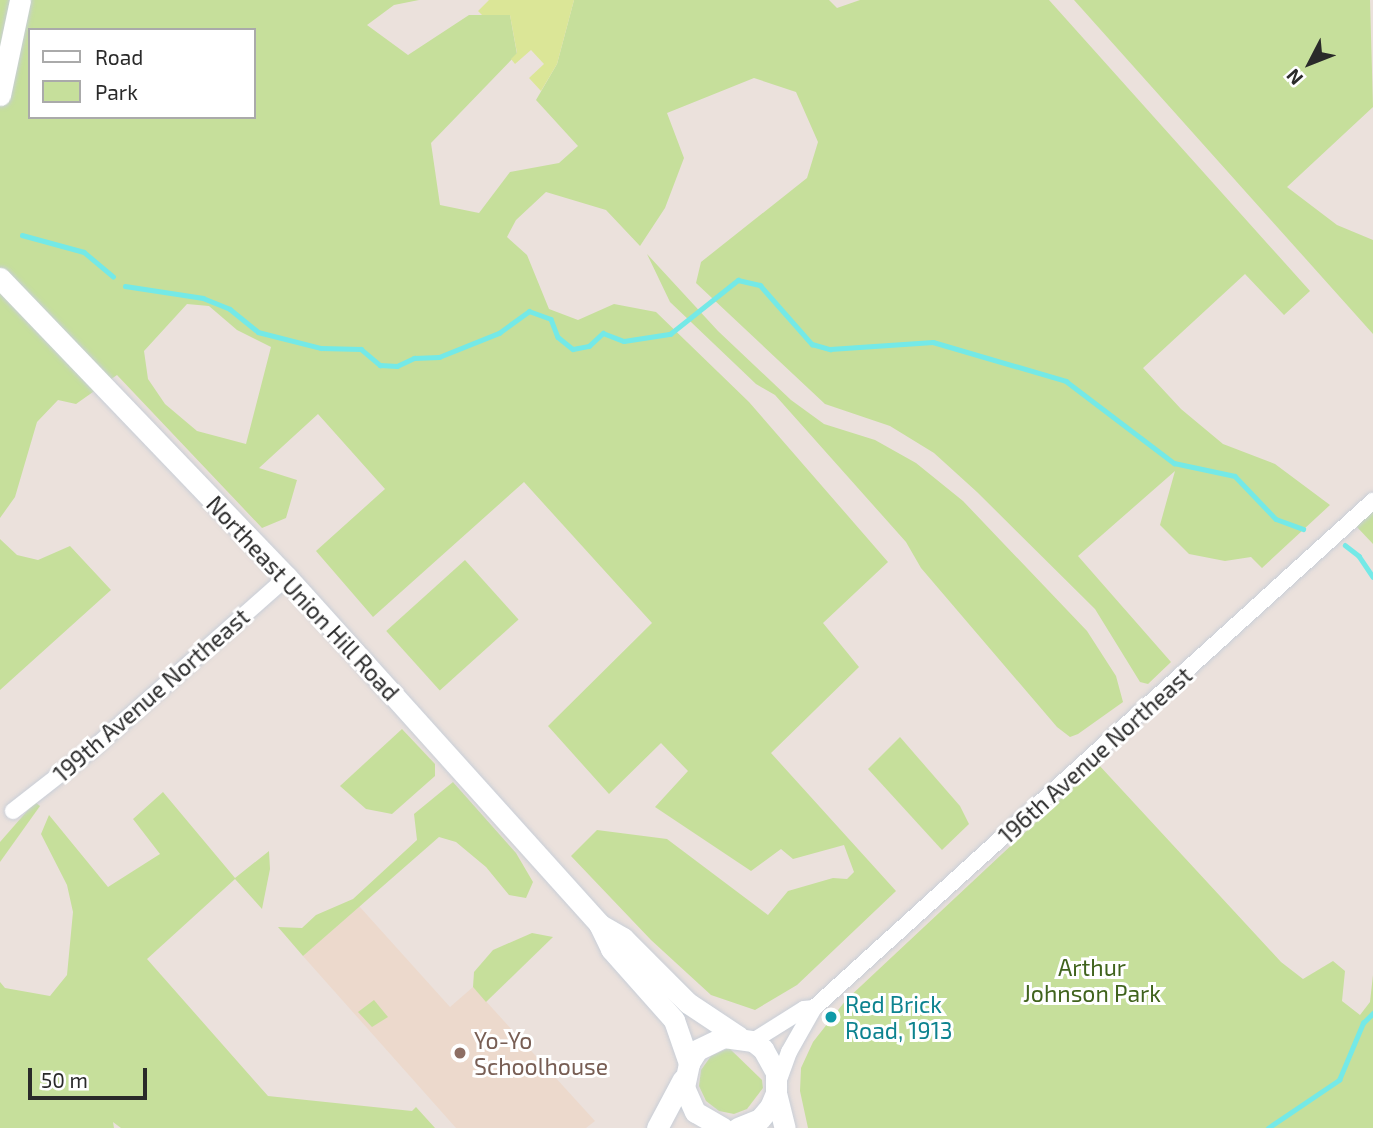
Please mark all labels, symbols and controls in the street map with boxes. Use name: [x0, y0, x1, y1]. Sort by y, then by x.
legend: [28, 28, 256, 119]
north arrow: [1275, 28, 1345, 98]
text: Road: [95, 44, 143, 69]
text: N: [1281, 65, 1307, 90]
text: Park: [95, 79, 138, 104]
street label: Northeast Union Hill Road: [201, 490, 405, 706]
street label: 199th Avenue Northeast: [47, 602, 255, 788]
street label: 196th Avenue Northeast: [993, 661, 1197, 849]
park label: Arthur Johnson Park: [1023, 953, 1161, 1007]
place label: Red Brick Road, 1913: [845, 990, 953, 1044]
marker: Red Brick Road, 1913: [823, 1009, 839, 1025]
place label: Yo-Yo Schoolhouse: [474, 1026, 608, 1080]
marker: Yo-Yo Schoolhouse: [452, 1045, 468, 1061]
scale bar: [32, 1054, 150, 1098]
text: 50 m: [41, 1067, 88, 1092]

